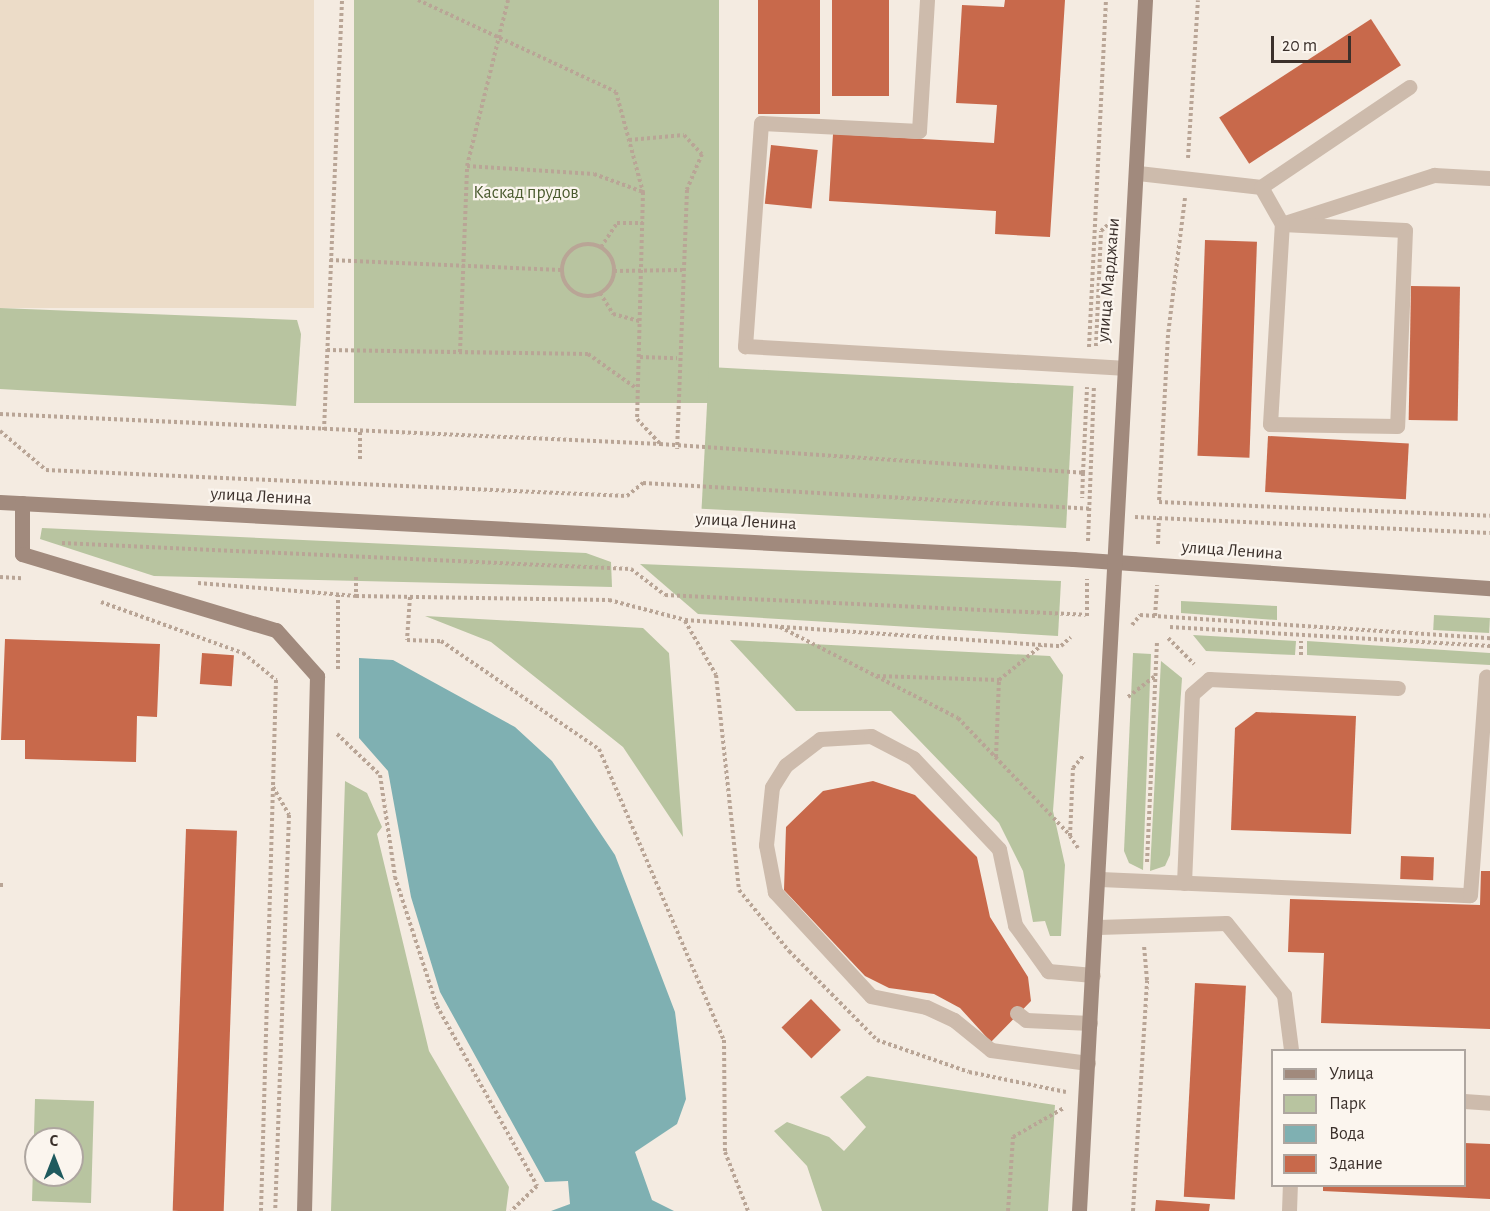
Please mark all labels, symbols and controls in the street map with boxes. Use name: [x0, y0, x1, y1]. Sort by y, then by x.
scale bar: [1274, 24, 1354, 62]
text: 20 m: [1282, 37, 1317, 55]
park label: Каскад прудов: [473, 182, 579, 204]
street label: улица Марджани: [1093, 217, 1125, 343]
street label: улица Ленина: [210, 484, 312, 510]
street label: улица Ленина: [695, 509, 797, 535]
street label: улица Ленина: [1181, 537, 1283, 565]
legend: [1271, 1049, 1466, 1187]
text: Улица: [1329, 1065, 1374, 1083]
text: Парк: [1329, 1095, 1366, 1113]
text: Вода: [1329, 1125, 1365, 1143]
north arrow: [24, 1127, 84, 1187]
text: С: [50, 1133, 58, 1149]
text: Здание: [1329, 1155, 1383, 1173]

